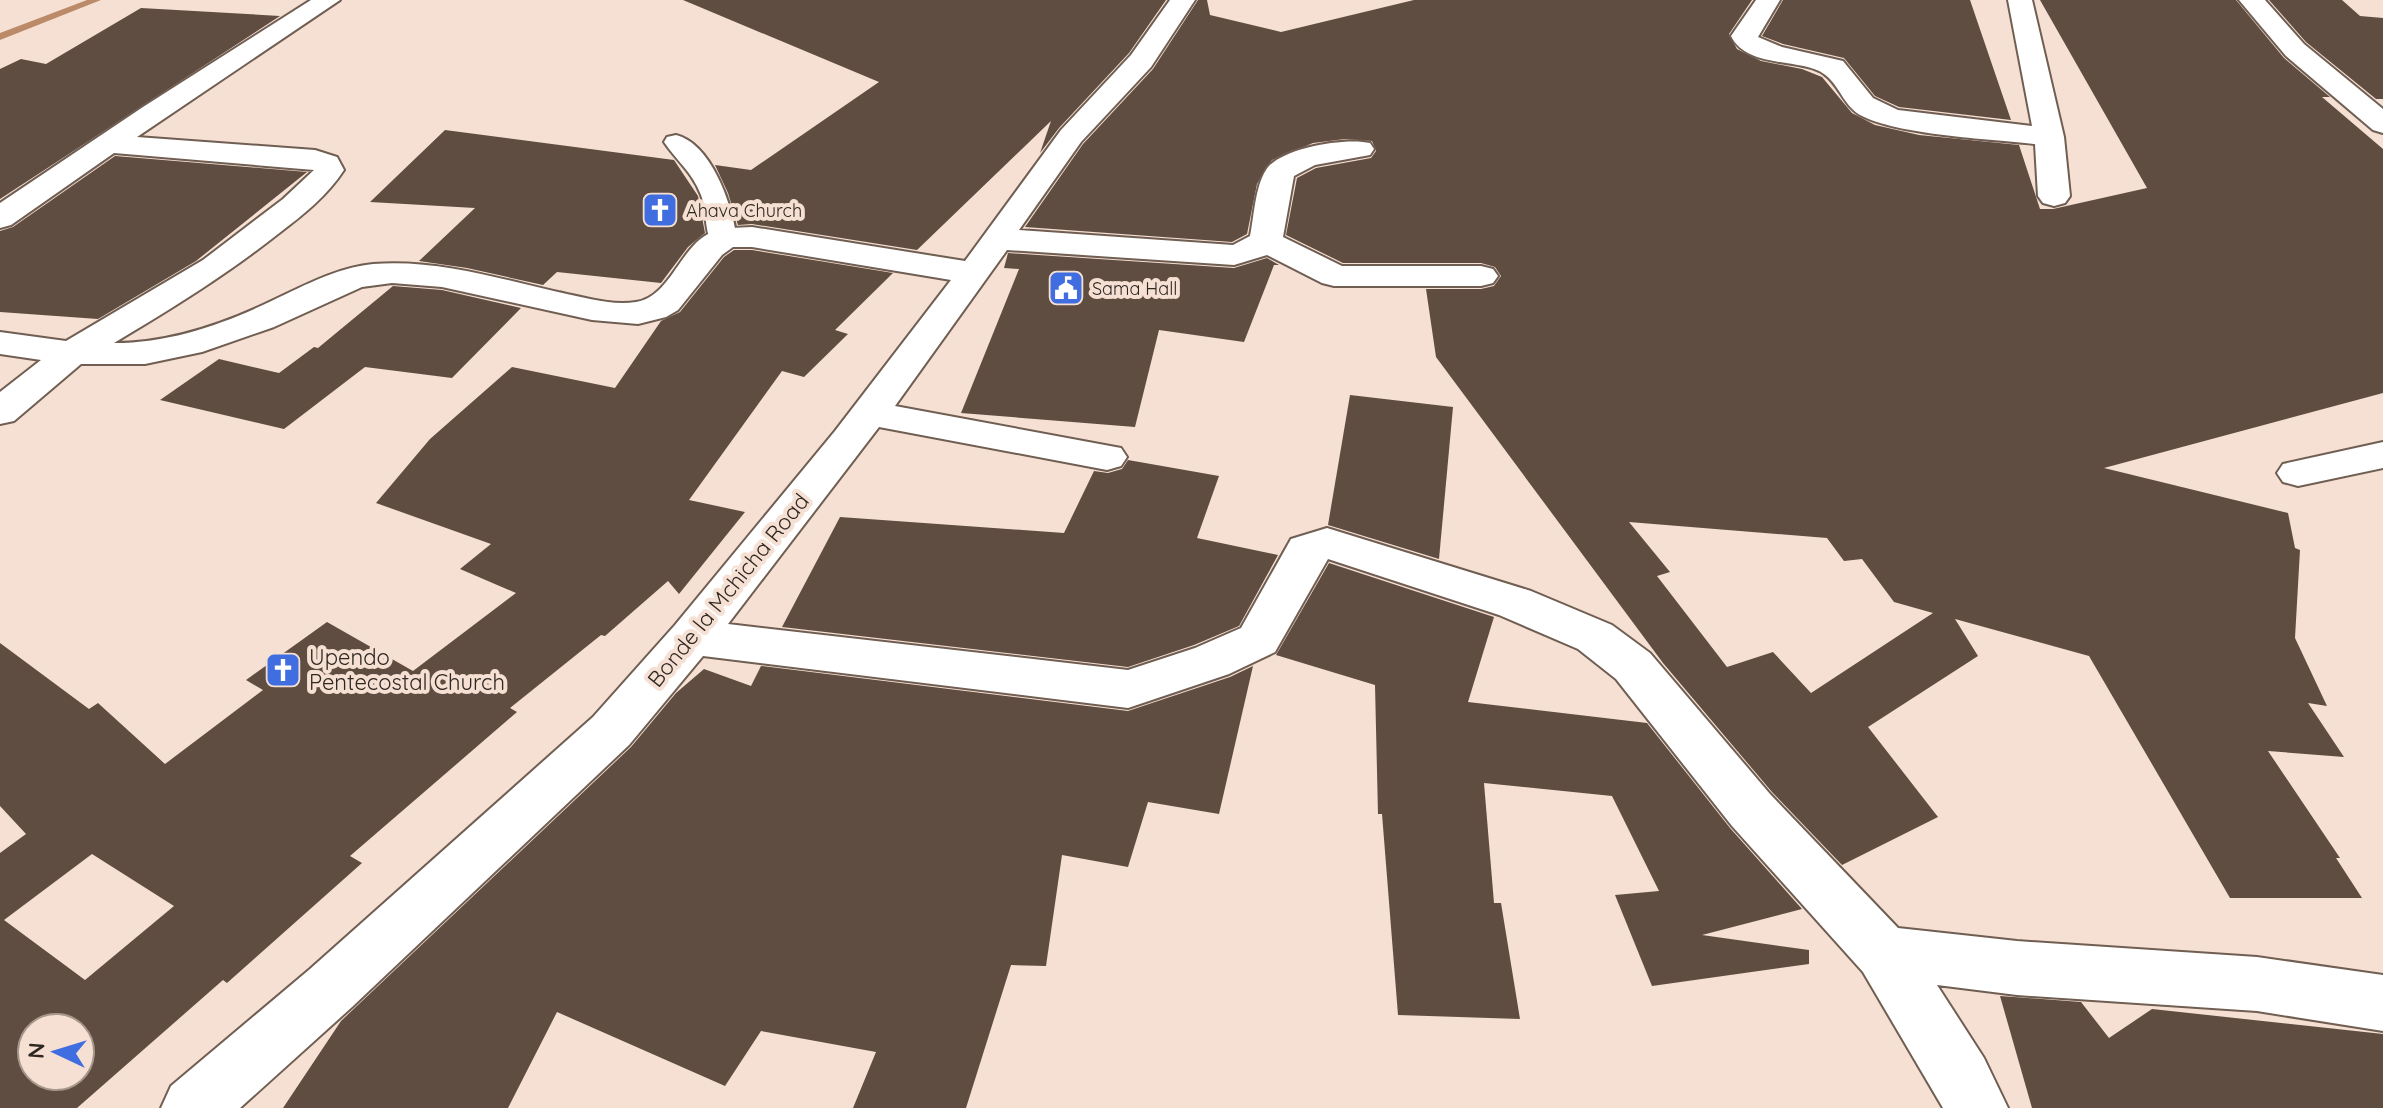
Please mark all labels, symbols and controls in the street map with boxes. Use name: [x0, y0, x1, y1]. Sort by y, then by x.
church icon: Ahava Church: [641, 191, 679, 229]
place label: Ahava Church: [686, 199, 802, 222]
public building icon: Sama Hall: [1047, 269, 1085, 307]
place label: Sama Hall: [1092, 277, 1177, 300]
street label: Bonde la Mchicha Road: [641, 488, 815, 692]
place label: Upendo Pentecostal Church: [309, 643, 505, 696]
church icon: Upendo Pentecostal Church: [264, 651, 302, 689]
north arrow: [16, 1012, 96, 1092]
text: N: [22, 1042, 51, 1060]

